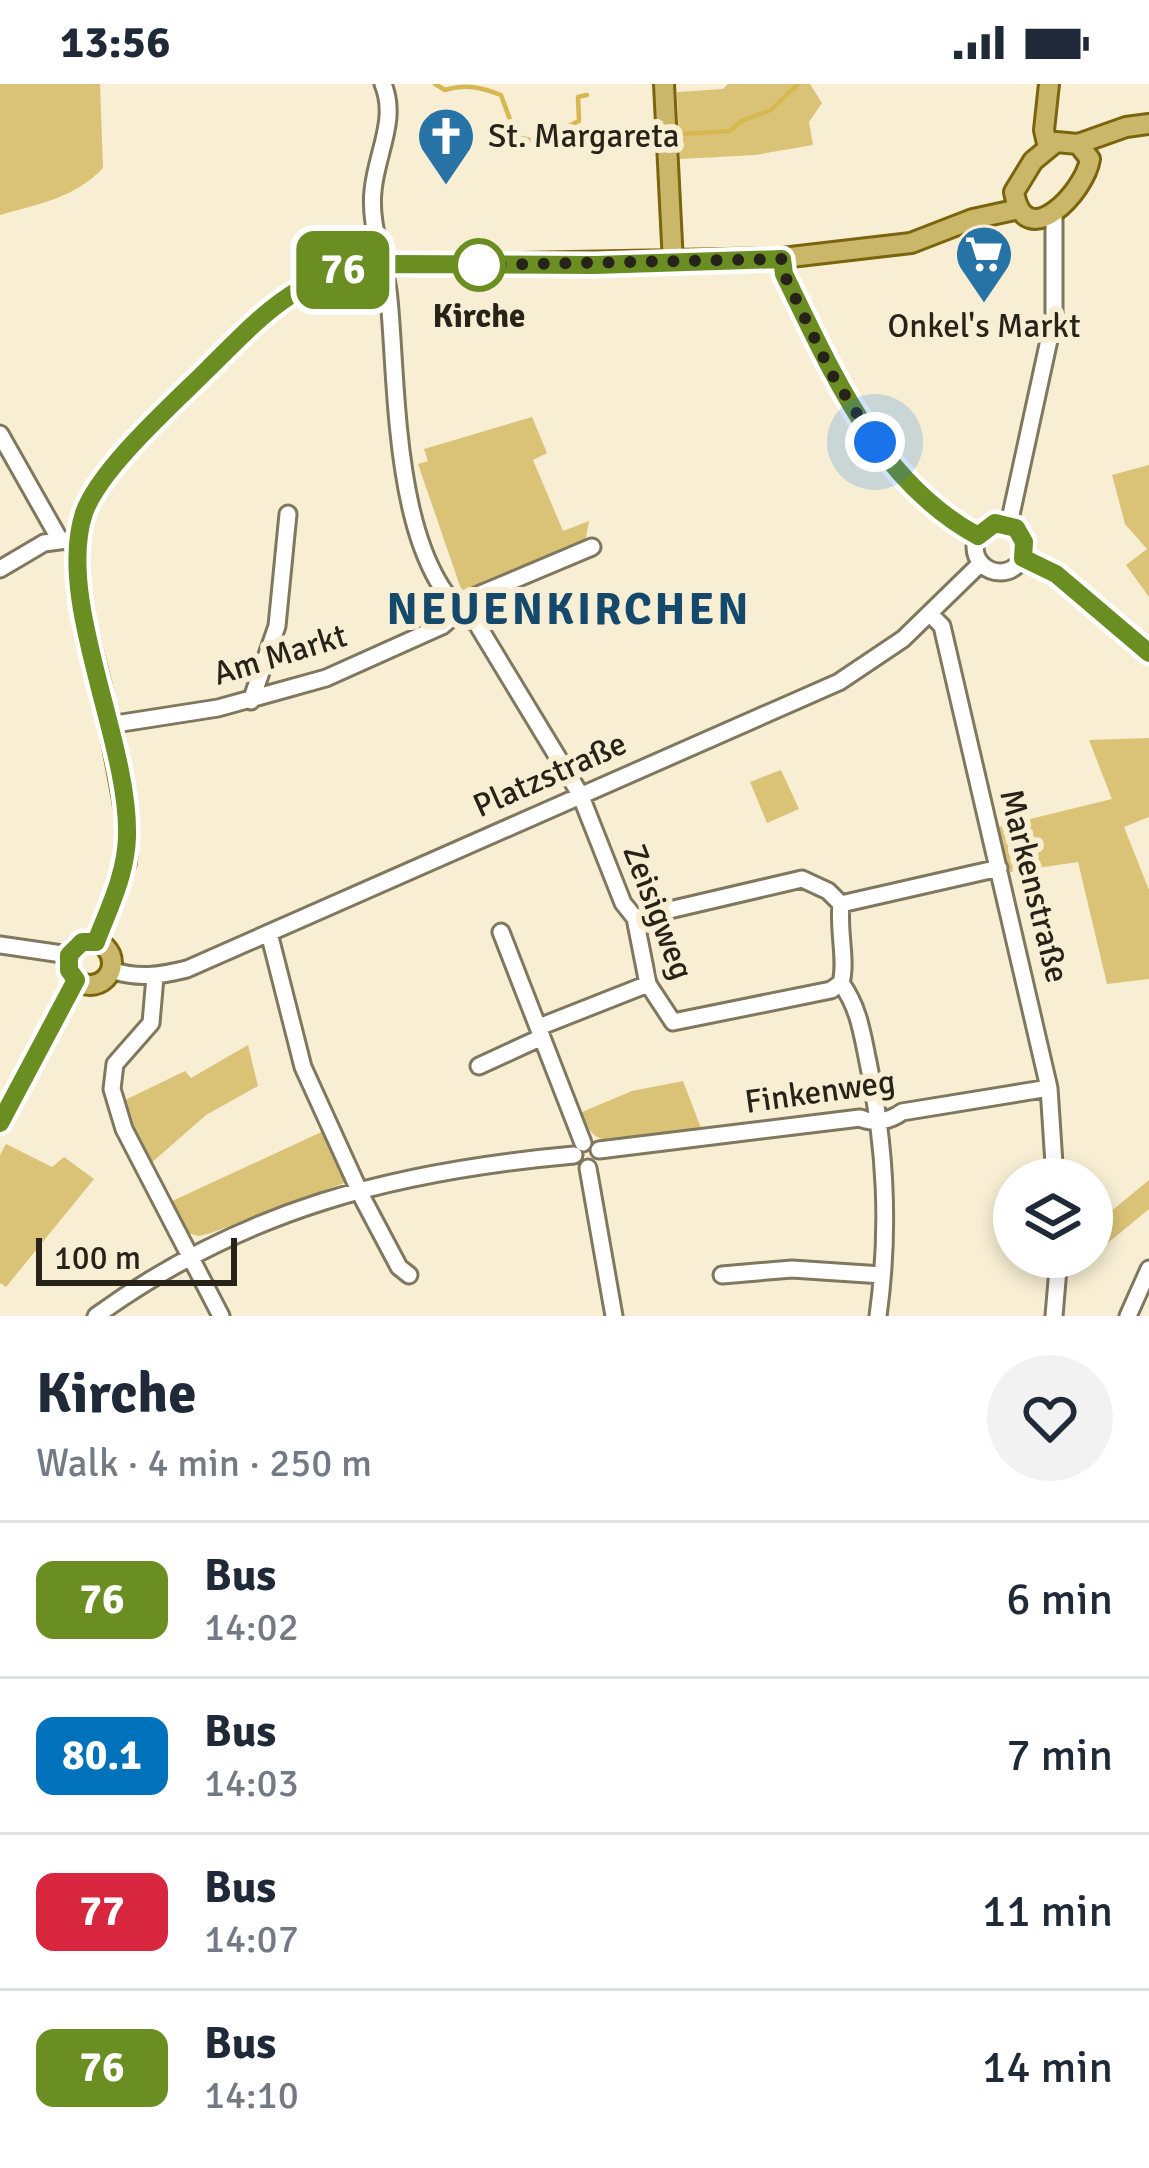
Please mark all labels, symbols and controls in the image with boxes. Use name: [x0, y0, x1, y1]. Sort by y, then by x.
text: 13:56: [60, 15, 170, 70]
church icon: St. Margareta: [415, 105, 477, 187]
place label: St. Margareta: [488, 116, 680, 157]
supermarket icon: Onkel's Markt: [953, 223, 1015, 305]
line badge: 76: [289, 231, 397, 309]
marker: Kirche: [454, 240, 504, 290]
text: 76: [320, 244, 366, 295]
place label: Kirche: [433, 296, 525, 337]
place label: Onkel's Markt: [888, 306, 1080, 347]
your location: [845, 412, 905, 472]
district label: NEUENKIRCHEN: [386, 582, 752, 637]
street label: Am Markt: [208, 615, 352, 695]
street label: Platzstraße: [467, 723, 633, 827]
street label: Markenstraße: [990, 785, 1078, 987]
street label: Zeisigweg: [614, 839, 702, 985]
street label: Finkenweg: [742, 1061, 898, 1123]
map controls: [993, 1158, 1113, 1278]
button: layers: [993, 1158, 1113, 1278]
scale bar: [36, 1232, 237, 1285]
text: 100 m: [54, 1238, 141, 1279]
button: heart: [987, 1355, 1113, 1481]
text: Kirche: [36, 1358, 196, 1429]
text: Walk · 4 min · 250 m: [36, 1439, 372, 1487]
text: Bus: [204, 1548, 276, 1603]
text: 6 min: [1006, 1572, 1113, 1627]
text: 76: [79, 1574, 125, 1625]
text: 14:02: [204, 1603, 299, 1651]
text: Bus: [204, 1704, 276, 1759]
text: 7 min: [1006, 1728, 1113, 1783]
text: 80.1: [62, 1730, 142, 1781]
text: 14:03: [204, 1759, 299, 1807]
text: Bus: [204, 1860, 276, 1915]
text: 11 min: [982, 1884, 1113, 1939]
text: 77: [79, 1886, 125, 1937]
text: 14:07: [204, 1915, 299, 1963]
text: Bus: [204, 2016, 276, 2071]
text: 14 min: [982, 2040, 1113, 2095]
text: 76: [79, 2042, 125, 2093]
text: 14:10: [204, 2071, 299, 2119]

